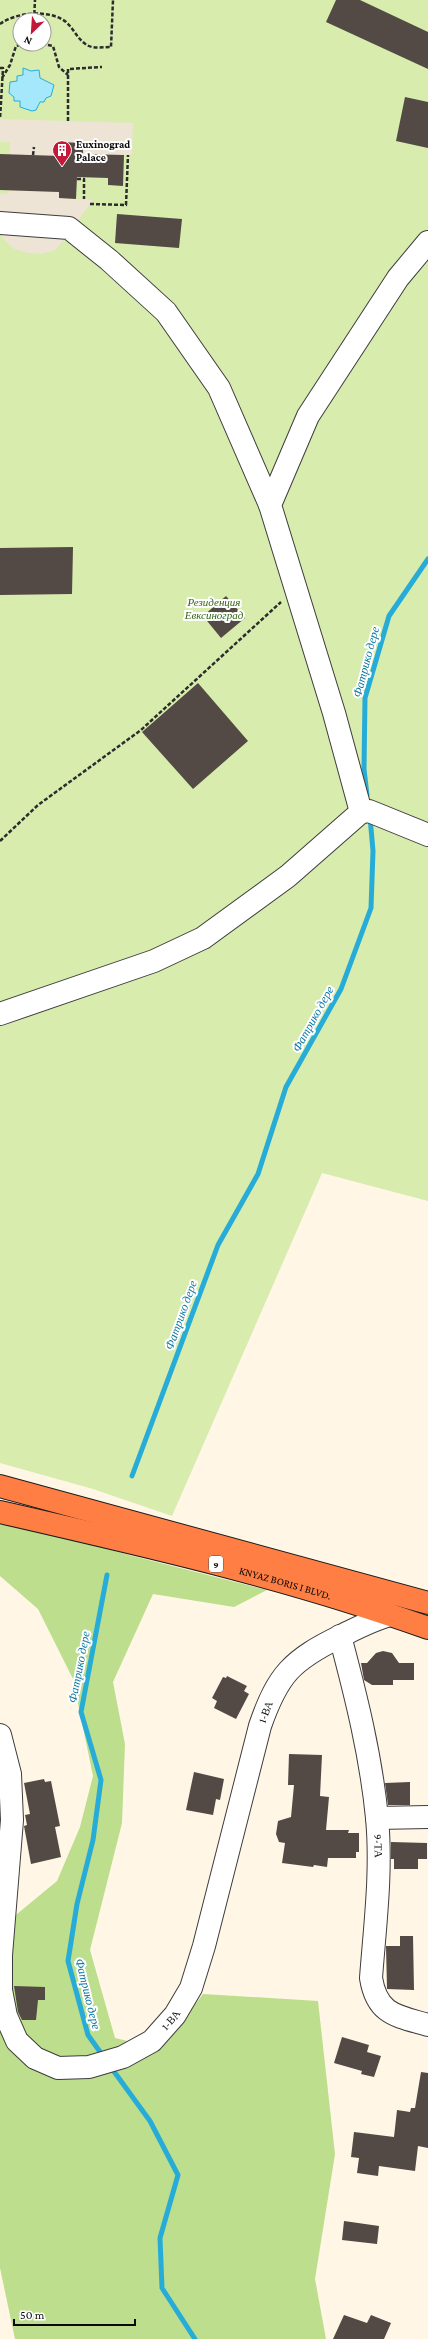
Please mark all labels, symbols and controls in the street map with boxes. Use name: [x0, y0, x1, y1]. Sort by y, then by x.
north arrow: [12, 12, 52, 52]
text: N: [21, 34, 34, 48]
place label: Euxinograd Palace: [76, 138, 130, 163]
building icon: Euxinograd Palace: [51, 139, 73, 167]
park label: Резиденция Евксиноград: [184, 596, 244, 621]
water label: Фатрико дере: [350, 624, 382, 699]
water label: Фатрико дере: [289, 983, 337, 1054]
water label: Фатрико дере: [162, 1278, 200, 1352]
road number: 9: [209, 1556, 223, 1572]
street label: KNYAZ BORIS I BLVD.: [238, 1564, 333, 1602]
water label: Фатрико дере: [65, 1629, 93, 1704]
street label: 1-ВА: [256, 1699, 275, 1724]
street label: 9-ТА: [372, 1834, 385, 1858]
water label: Фатрико дере: [72, 1957, 104, 2032]
street label: 1-ВА: [159, 2008, 182, 2032]
scale bar: [14, 2301, 135, 2327]
text: 50 m: [20, 2308, 45, 2322]

